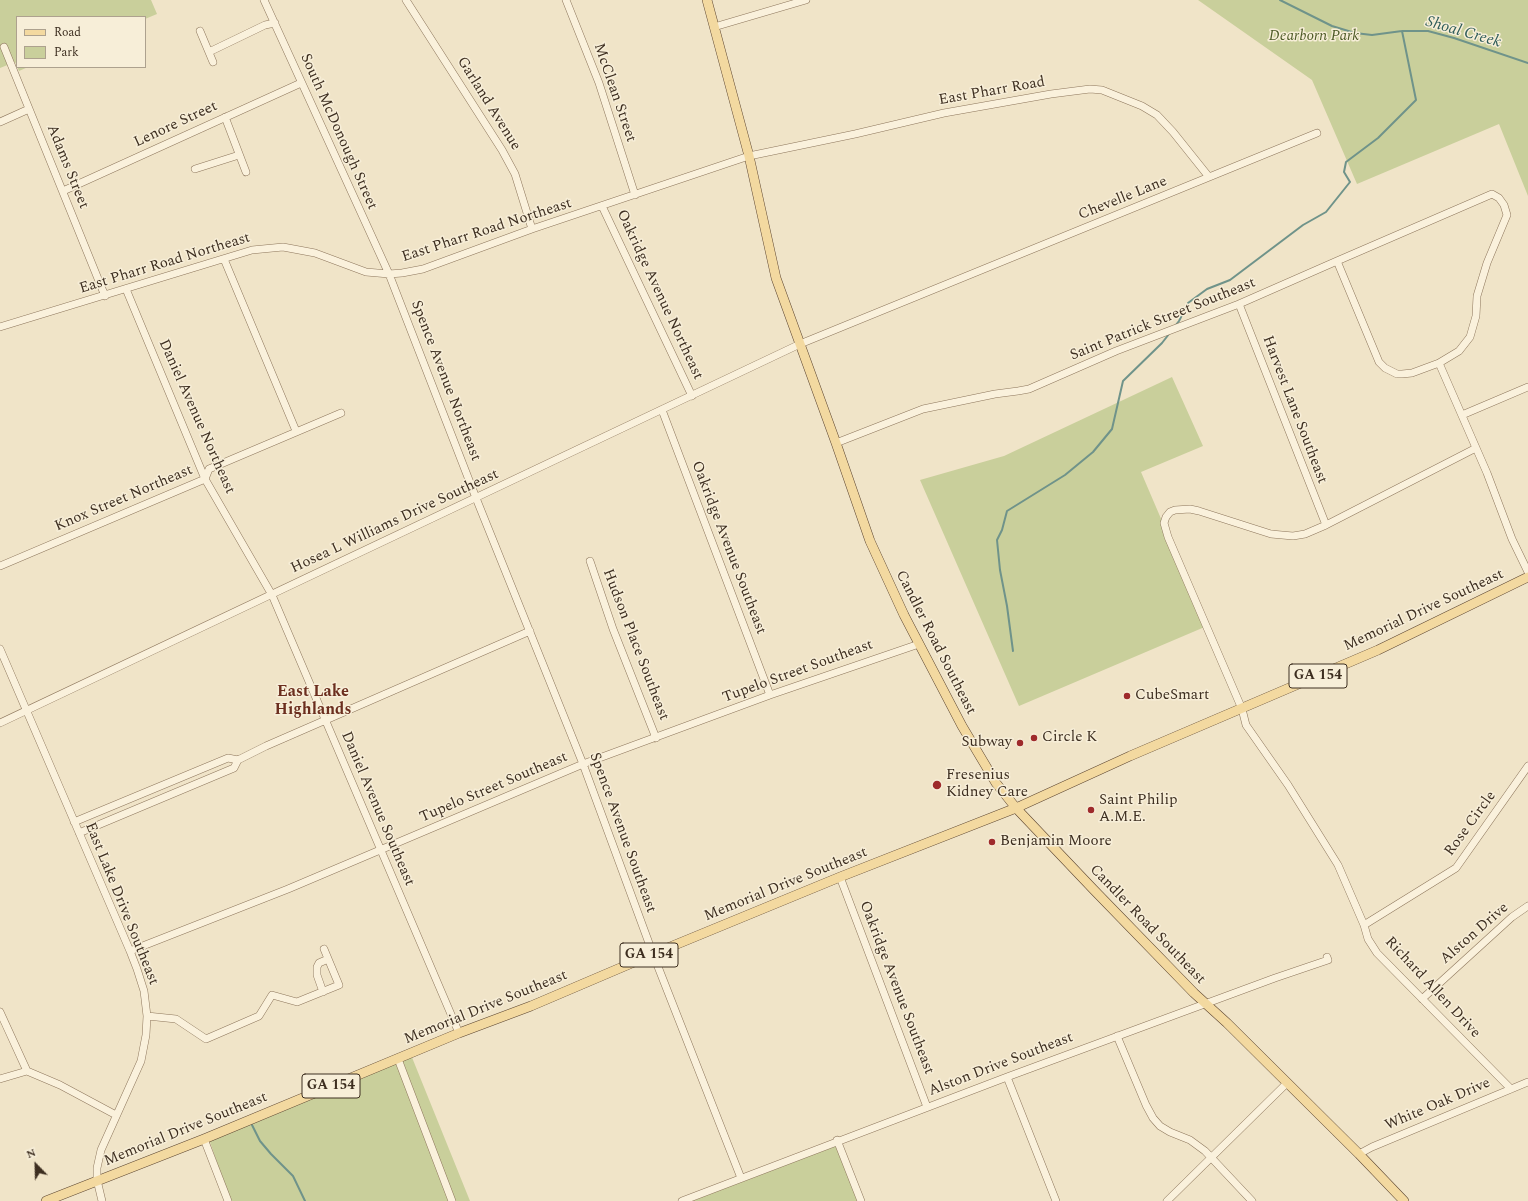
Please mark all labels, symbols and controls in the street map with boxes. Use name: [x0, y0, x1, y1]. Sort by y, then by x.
water label: Shoal Creek: [1423, 13, 1503, 53]
legend: [16, 16, 146, 68]
text: Road: [54, 23, 81, 42]
park label: Dearborn Park: [1269, 28, 1359, 46]
street label: McClean Street: [589, 41, 639, 145]
text: Park: [54, 43, 79, 62]
street label: South McDonough Street: [295, 51, 381, 213]
street label: Garland Avenue: [452, 54, 524, 154]
street label: East Pharr Road: [937, 74, 1047, 110]
street label: Lenore Street: [131, 98, 221, 152]
street label: Adams Street: [42, 122, 92, 212]
street label: Chevelle Lane: [1076, 173, 1170, 225]
street label: East Pharr Road Northeast: [400, 195, 574, 267]
street label: Oakridge Avenue Northeast: [612, 207, 706, 383]
street label: East Pharr Road Northeast: [77, 229, 253, 299]
street label: Saint Patrick Street Southeast: [1068, 275, 1258, 365]
street label: Spence Avenue Northeast: [406, 298, 484, 464]
street label: Harvest Lane Southeast: [1257, 334, 1331, 486]
street label: Daniel Avenue Northeast: [154, 337, 238, 497]
street label: Oakridge Avenue Southeast: [687, 459, 769, 637]
street label: Knox Street Northeast: [52, 462, 196, 536]
street label: Hosea L Williams Drive Southeast: [288, 466, 502, 578]
street label: Memorial Drive Southeast: [1341, 566, 1507, 656]
street label: Hudson Place Southeast: [598, 567, 672, 723]
street label: Candler Road Southeast: [891, 568, 979, 718]
street label: Tupelo Street Southeast: [720, 636, 876, 708]
road number: GA 154: [1289, 664, 1347, 688]
district label: East Lake Highlands: [275, 683, 351, 721]
place label: CubeSmart: [1135, 687, 1209, 705]
marker: CubeSmart: [1122, 691, 1132, 701]
street label: Daniel Avenue Southeast: [336, 729, 418, 889]
place label: Circle K: [1042, 729, 1097, 747]
marker: Circle K: [1029, 733, 1039, 743]
place label: Subway: [961, 734, 1012, 752]
marker: Subway: [1015, 738, 1025, 748]
street label: Tupelo Street Southeast: [417, 749, 571, 827]
street label: Spence Avenue Southeast: [585, 750, 659, 916]
place label: Fresenius Kidney Care: [946, 767, 1028, 802]
marker: Fresenius Kidney Care: [931, 779, 943, 791]
street label: Rose Circle: [1441, 788, 1501, 860]
place label: Saint Philip A.M.E.: [1099, 792, 1178, 827]
marker: Saint Philip A.M.E.: [1086, 805, 1096, 815]
street label: East Lake Drive Southeast: [80, 820, 162, 988]
place label: Benjamin Moore: [1000, 833, 1112, 851]
marker: Benjamin Moore: [987, 837, 997, 847]
street label: Memorial Drive Southeast: [702, 844, 870, 926]
street label: Candler Road Southeast: [1085, 861, 1209, 989]
street label: Oakridge Avenue Southeast: [855, 899, 937, 1077]
street label: Alston Drive: [1437, 900, 1513, 968]
street label: Richard Allen Drive: [1380, 933, 1484, 1043]
road number: GA 154: [620, 943, 678, 967]
street label: Memorial Drive Southeast: [402, 967, 570, 1049]
street label: Alston Drive Southeast: [926, 1029, 1076, 1101]
road number: GA 154: [302, 1074, 360, 1098]
street label: White Oak Drive: [1383, 1075, 1493, 1135]
street label: Memorial Drive Southeast: [102, 1089, 270, 1171]
text: N: [24, 1144, 39, 1163]
north arrow: [16, 1145, 56, 1185]

